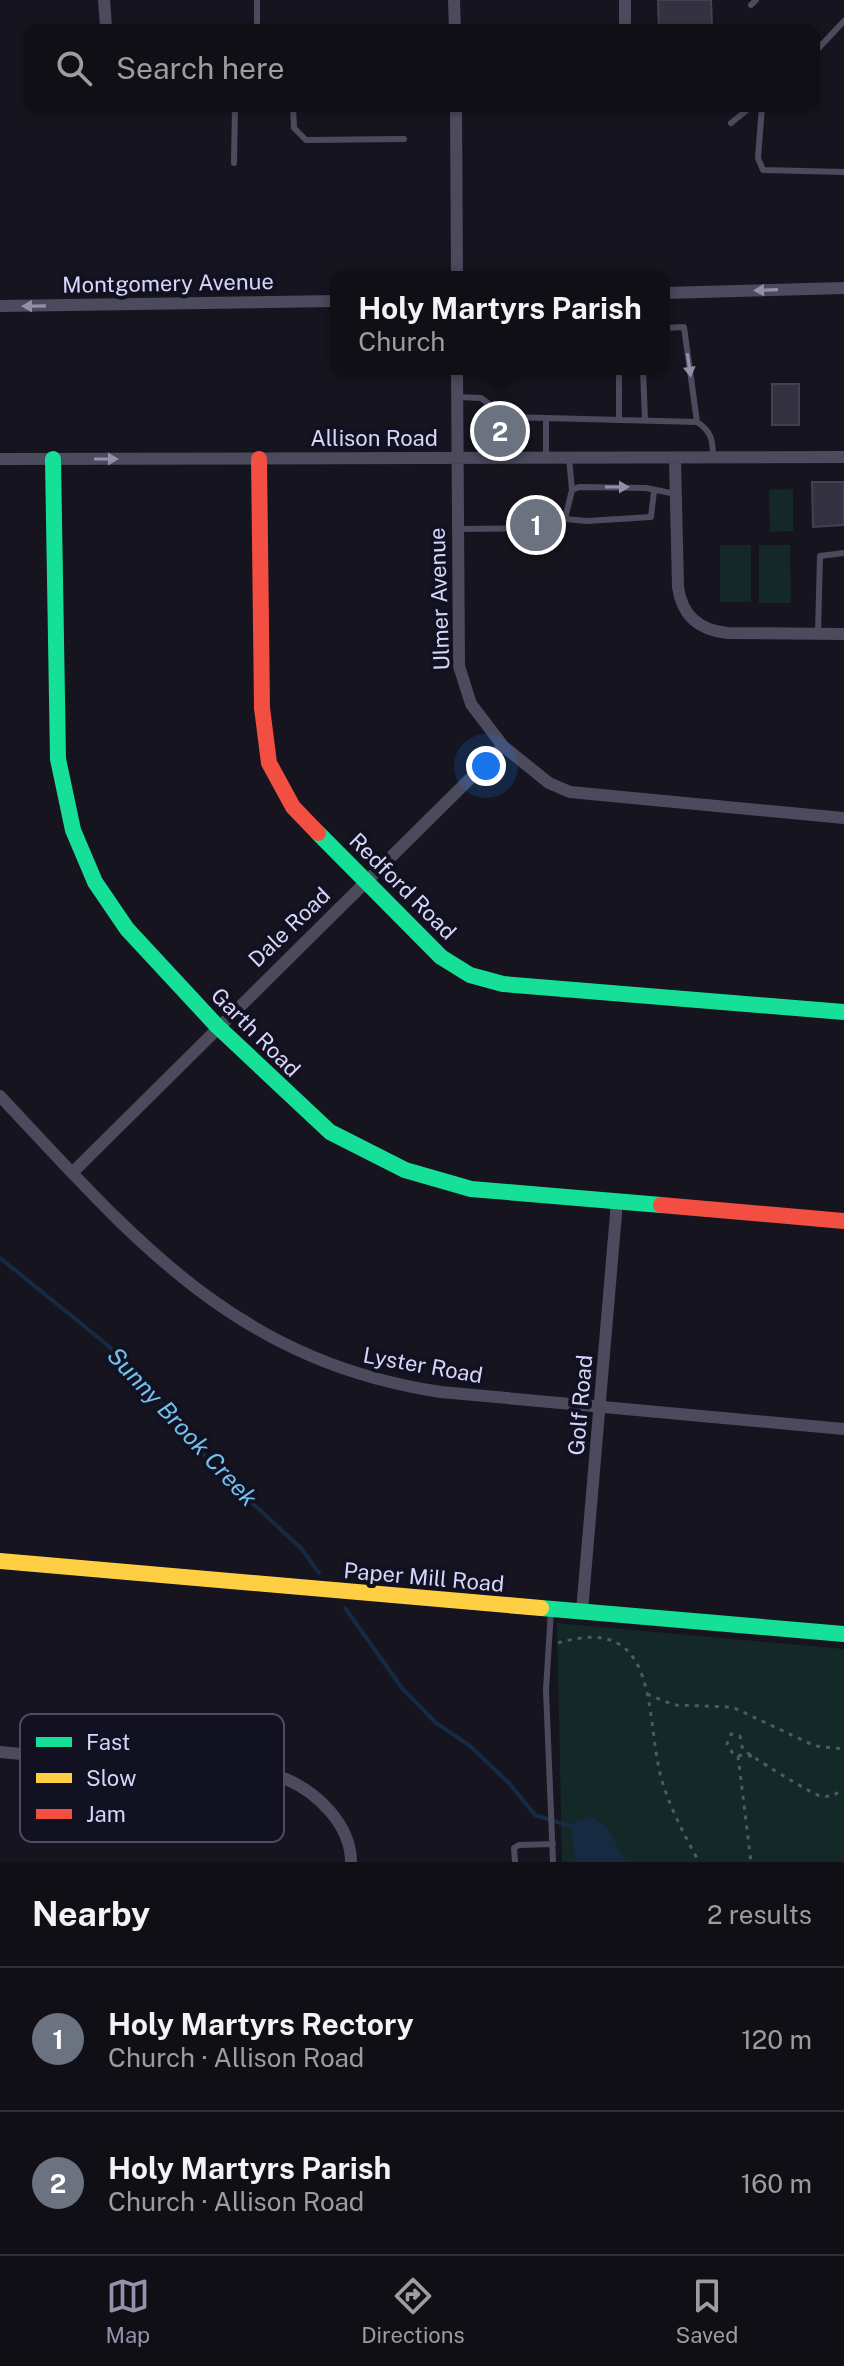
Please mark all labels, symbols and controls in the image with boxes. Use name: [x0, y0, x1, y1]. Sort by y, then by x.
search box: [24, 24, 820, 112]
icon: search: [52, 46, 96, 90]
text: Search here: [116, 50, 284, 86]
street label: Montgomery Avenue: [62, 268, 274, 298]
popup: [330, 271, 670, 375]
one-way arrow: [753, 284, 778, 297]
text: Holy Martyrs Parish: [358, 290, 642, 326]
one-way arrow: [21, 299, 46, 312]
text: Church: [358, 326, 445, 357]
one-way arrow: [683, 353, 696, 378]
pin: 2: [474, 401, 526, 461]
street label: Allison Road: [310, 425, 438, 451]
one-way arrow: [94, 453, 119, 465]
one-way arrow: [605, 481, 630, 493]
pin: 1: [510, 495, 562, 555]
street label: Ulmer Avenue: [424, 527, 454, 671]
your location: [466, 746, 506, 786]
street label: Redford Road: [344, 827, 462, 945]
street label: Dale Road: [243, 882, 335, 972]
street label: Garth Road: [206, 982, 306, 1082]
water label: Sunny Brook Creek: [102, 1341, 264, 1512]
street label: Lyster Road: [361, 1342, 485, 1388]
street label: Golf Road: [563, 1354, 597, 1456]
street label: Paper Mill Road: [343, 1557, 505, 1597]
legend: [20, 1714, 284, 1842]
text: Fast: [86, 1729, 130, 1755]
text: Slow: [86, 1765, 136, 1791]
text: Jam: [86, 1801, 126, 1827]
text: Nearby: [32, 1894, 150, 1934]
text: 2 results: [707, 1899, 812, 1930]
text: Holy Martyrs Rectory: [108, 2006, 414, 2042]
text: 1: [52, 2024, 64, 2055]
text: 120 m: [741, 2024, 812, 2055]
text: Church · Allison Road: [108, 2042, 364, 2073]
text: Holy Martyrs Parish: [108, 2150, 391, 2186]
text: 2: [50, 2168, 66, 2199]
text: 160 m: [741, 2168, 812, 2199]
text: Church · Allison Road: [108, 2186, 364, 2217]
tab: Map: [106, 2274, 150, 2348]
tab: Directions: [361, 2274, 465, 2348]
tab: Saved: [676, 2274, 738, 2348]

